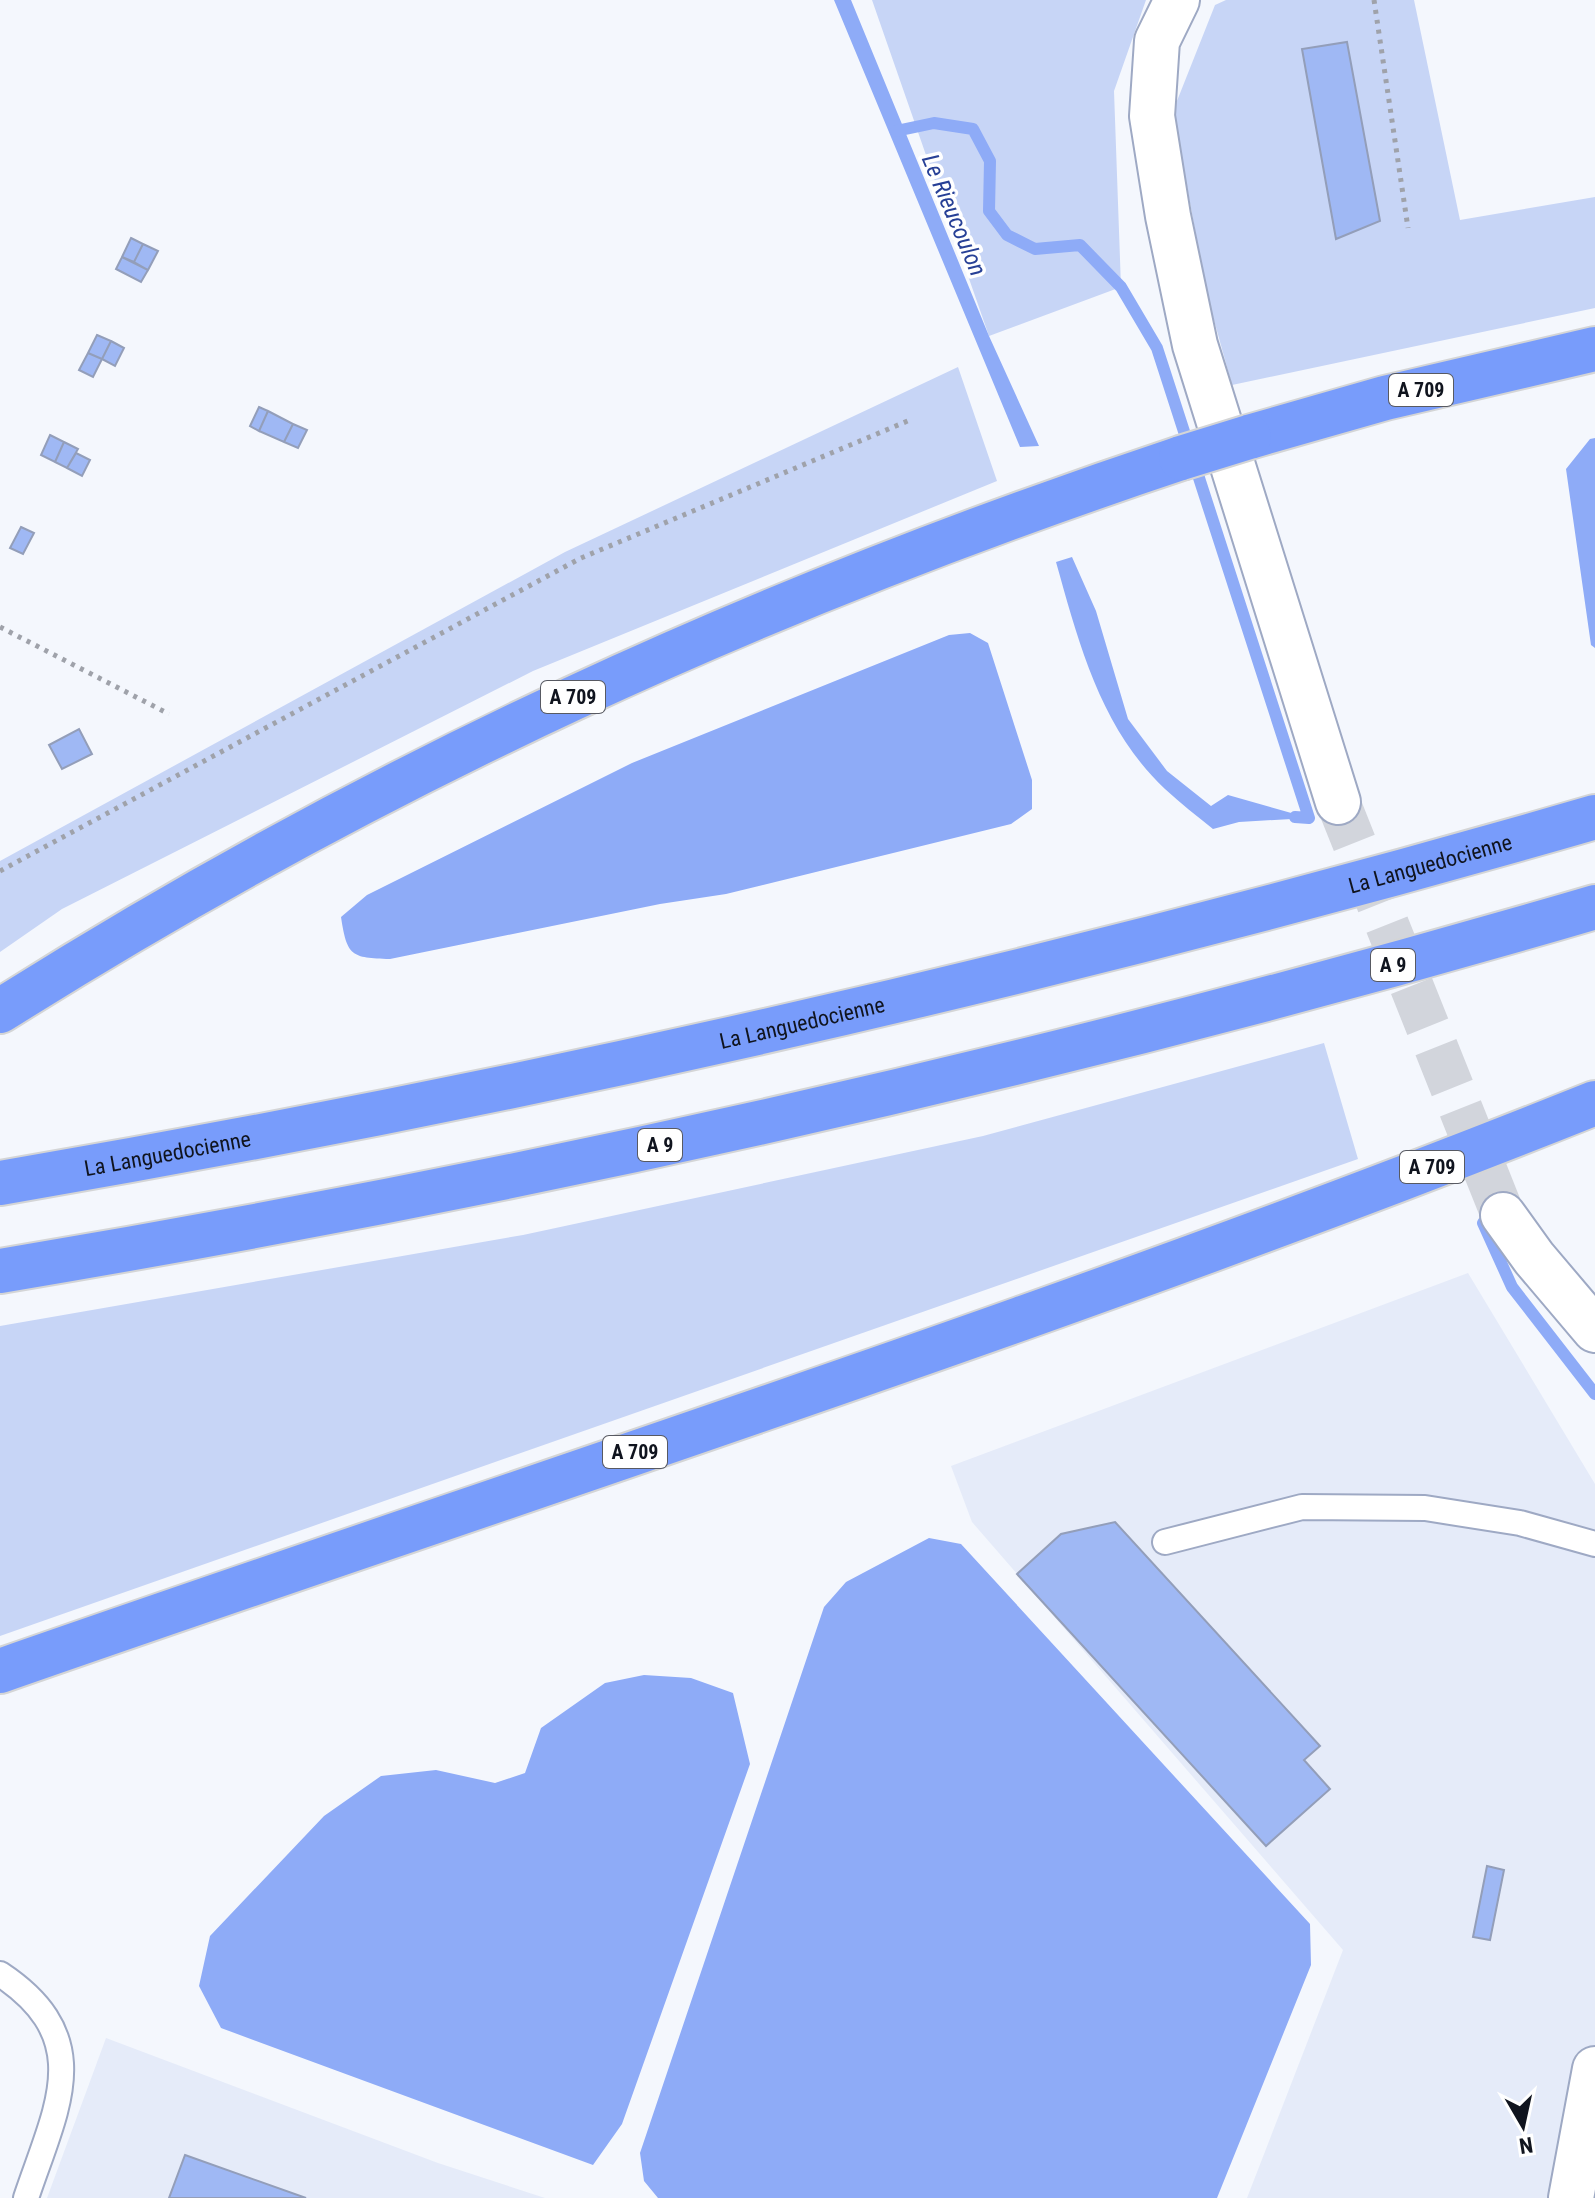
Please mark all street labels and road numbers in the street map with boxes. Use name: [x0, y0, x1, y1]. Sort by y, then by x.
road number: A 709: [1389, 374, 1453, 406]
road number: A 709: [541, 681, 605, 713]
street label: La Languedocienne: [1346, 829, 1515, 898]
road number: A 9: [1371, 949, 1415, 981]
street label: La Languedocienne: [717, 991, 887, 1053]
street label: La Languedocienne: [82, 1126, 253, 1181]
road number: A 9: [638, 1129, 682, 1161]
road number: A 709: [1400, 1151, 1464, 1183]
road number: A 709: [603, 1436, 667, 1468]

